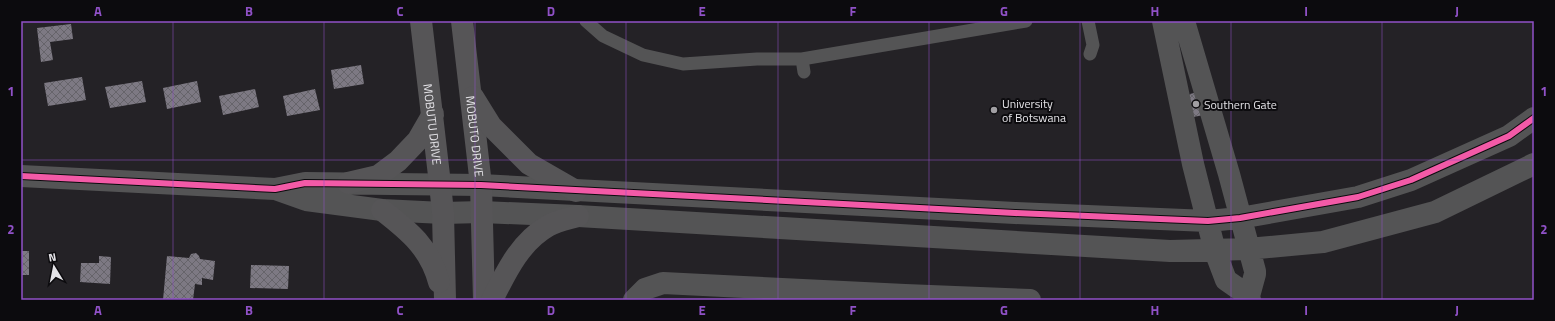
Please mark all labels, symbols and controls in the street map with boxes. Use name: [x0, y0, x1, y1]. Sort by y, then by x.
text: A: [94, 1, 102, 21]
text: B: [245, 1, 253, 21]
text: C: [396, 1, 404, 21]
text: D: [547, 1, 555, 21]
text: E: [698, 1, 706, 21]
text: F: [850, 1, 857, 21]
text: G: [1000, 1, 1008, 21]
text: H: [1151, 1, 1159, 21]
text: I: [1304, 1, 1308, 21]
text: J: [1455, 1, 1459, 21]
text: 1: [7, 81, 15, 101]
text: 1: [1540, 81, 1548, 101]
street label: MOBUTU DRIVE: [419, 83, 447, 166]
place label: University of Botswana: [1002, 94, 1066, 127]
street label: MOBUTO DRIVE: [461, 95, 490, 178]
place label: Southern Gate: [1204, 95, 1277, 114]
marker: Southern Gate: [1191, 99, 1201, 109]
marker: University of Botswana: [989, 105, 999, 115]
text: 2: [7, 219, 15, 239]
text: 2: [1540, 219, 1548, 239]
north arrow: [34, 247, 74, 287]
text: N: [47, 249, 57, 266]
text: A: [94, 300, 102, 320]
text: B: [245, 300, 253, 320]
text: C: [396, 300, 404, 320]
text: D: [547, 300, 555, 320]
text: E: [698, 300, 706, 320]
text: F: [850, 300, 857, 320]
text: G: [1000, 300, 1008, 320]
text: H: [1151, 300, 1159, 320]
text: I: [1304, 300, 1308, 320]
text: J: [1455, 300, 1459, 320]

